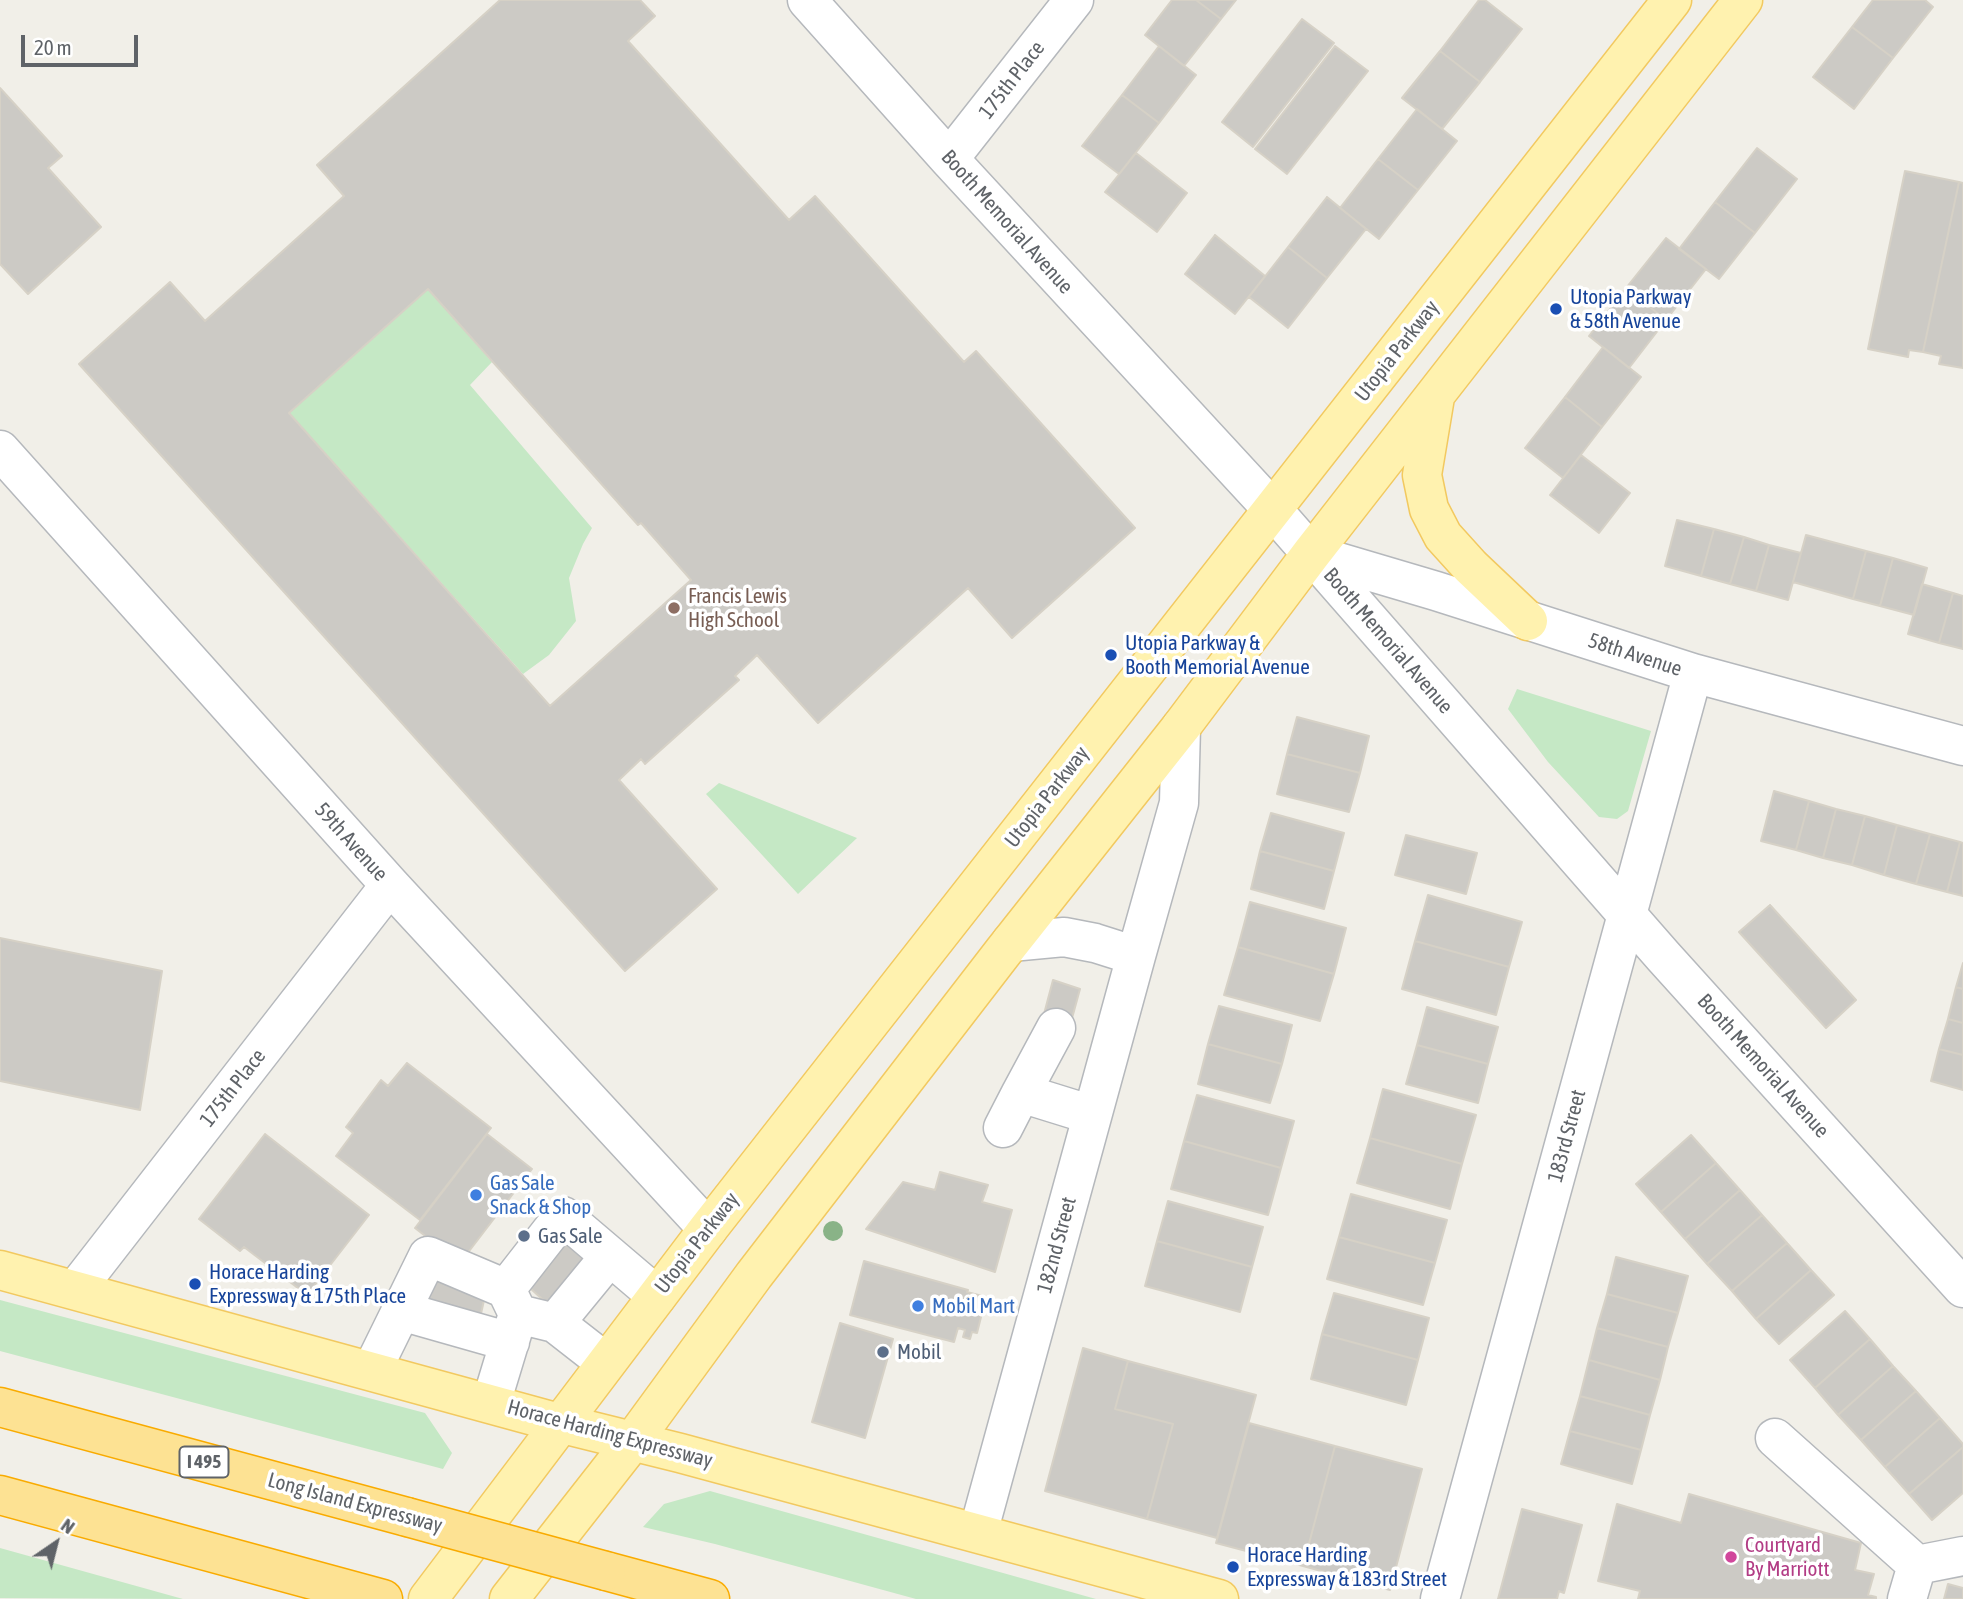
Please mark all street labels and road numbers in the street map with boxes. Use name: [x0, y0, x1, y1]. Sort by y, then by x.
street label: 175th Place: [974, 36, 1050, 124]
street label: Booth Memorial Avenue: [936, 145, 1078, 299]
street label: Utopia Parkway: [1350, 295, 1444, 407]
street label: Booth Memorial Avenue: [1318, 563, 1458, 719]
street label: 58th Avenue: [1585, 628, 1685, 682]
street label: Utopia Parkway: [1000, 741, 1094, 853]
street label: 59th Avenue: [309, 798, 393, 886]
street label: Booth Memorial Avenue: [1692, 989, 1834, 1143]
street label: 175th Place: [195, 1044, 271, 1132]
street label: 183rd Street: [1543, 1087, 1591, 1185]
street label: Utopia Parkway: [650, 1187, 744, 1299]
street label: 182nd Street: [1032, 1194, 1082, 1296]
street label: Horace Harding Expressway: [505, 1394, 715, 1474]
road number: I 495: [180, 1446, 228, 1478]
street label: Long Island Expressway: [265, 1468, 445, 1538]

